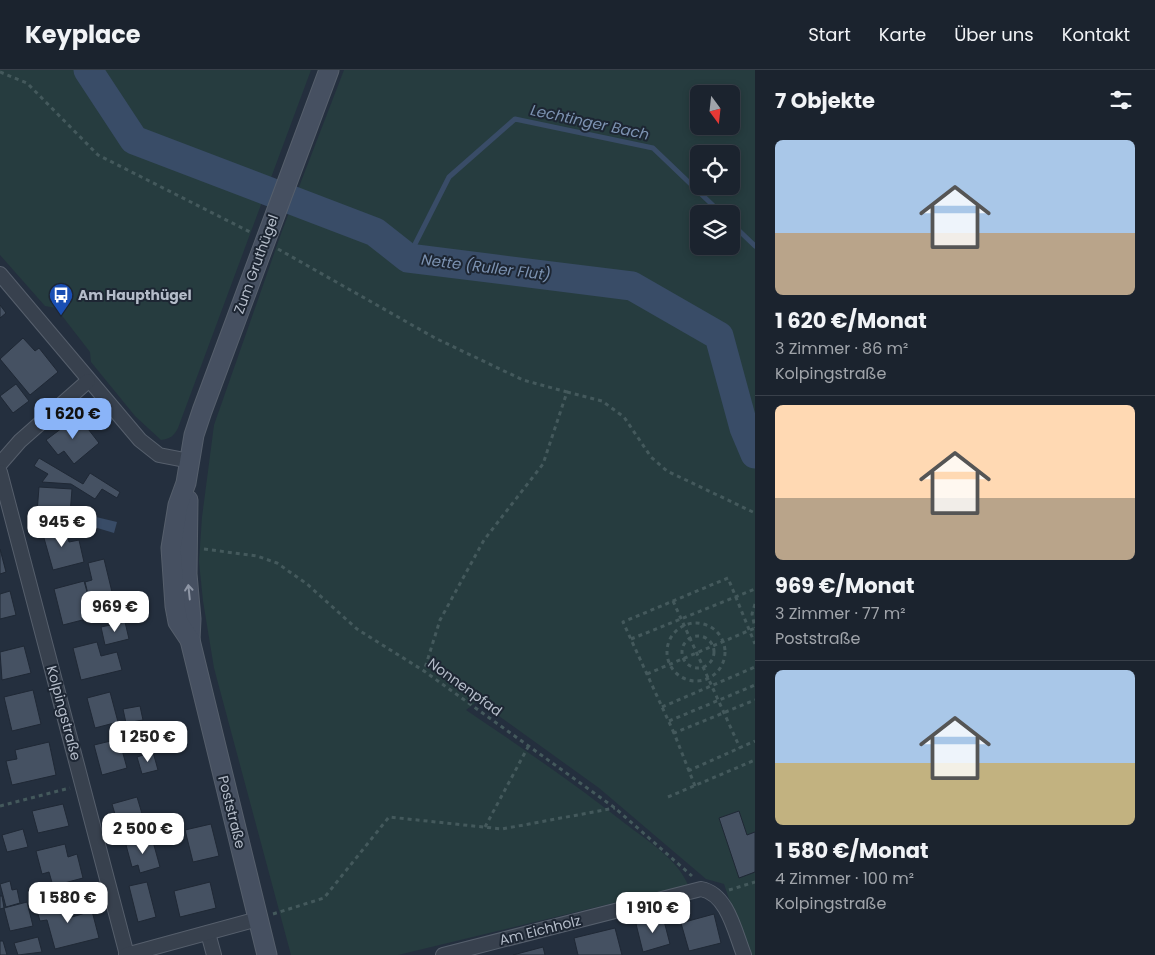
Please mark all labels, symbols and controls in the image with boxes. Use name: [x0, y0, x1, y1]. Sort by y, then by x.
text: Keyplace: [25, 18, 141, 51]
text: Start: [808, 22, 851, 47]
text: Karte: [879, 22, 926, 47]
text: Über uns: [954, 22, 1034, 47]
text: Kontakt: [1062, 22, 1130, 47]
north arrow: [690, 85, 740, 135]
map controls: [690, 85, 740, 255]
text: 7 Objekte: [775, 86, 875, 115]
icon: filters: [1107, 86, 1135, 114]
water label: Lechtinger Bach: [529, 99, 651, 145]
button: locate: [690, 145, 740, 195]
icon: home: [910, 172, 1000, 262]
button: layers: [690, 205, 740, 255]
street label: Zum Gruthügel: [229, 212, 283, 316]
water label: Nette (Ruller Flut): [420, 249, 552, 285]
bus stop icon: Am Haupthügel: [48, 282, 74, 316]
place label: Am Haupthügel: [78, 285, 192, 305]
text: 1 620 €/Monat: [775, 306, 927, 335]
text: 3 Zimmer · 86 m²: [775, 337, 908, 360]
text: Kolpingstraße: [775, 362, 886, 385]
pin: 1 620 €: [27, 398, 119, 440]
text: 1 620 €: [45, 402, 101, 425]
icon: home: [910, 438, 1000, 528]
pin: 945 €: [27, 506, 97, 548]
text: 945 €: [38, 510, 86, 533]
text: 969 €/Monat: [775, 571, 914, 600]
one-way arrow: [184, 584, 194, 600]
pin: 969 €: [80, 590, 150, 633]
text: 969 €: [92, 595, 138, 618]
text: 3 Zimmer · 77 m²: [775, 602, 906, 625]
text: Poststraße: [775, 627, 860, 650]
street label: Nonnenpfad: [424, 653, 506, 721]
street label: Kolpingstraße: [42, 663, 86, 763]
icon: home: [910, 703, 1000, 793]
pin: 1 250 €: [102, 720, 194, 763]
text: 1 250 €: [120, 725, 176, 748]
street label: Poststraße: [213, 773, 251, 851]
pin: 2 500 €: [97, 812, 189, 855]
text: 2 500 €: [113, 817, 173, 840]
text: 1 580 €/Monat: [775, 836, 929, 865]
text: 4 Zimmer · 100 m²: [775, 867, 914, 890]
pin: 1 580 €: [22, 882, 114, 924]
text: 1 580 €: [40, 886, 96, 909]
pin: 1 910 €: [607, 892, 699, 934]
text: Kolpingstraße: [775, 892, 886, 915]
text: 1 910 €: [627, 896, 679, 919]
street label: Am Eichholz: [497, 910, 583, 950]

